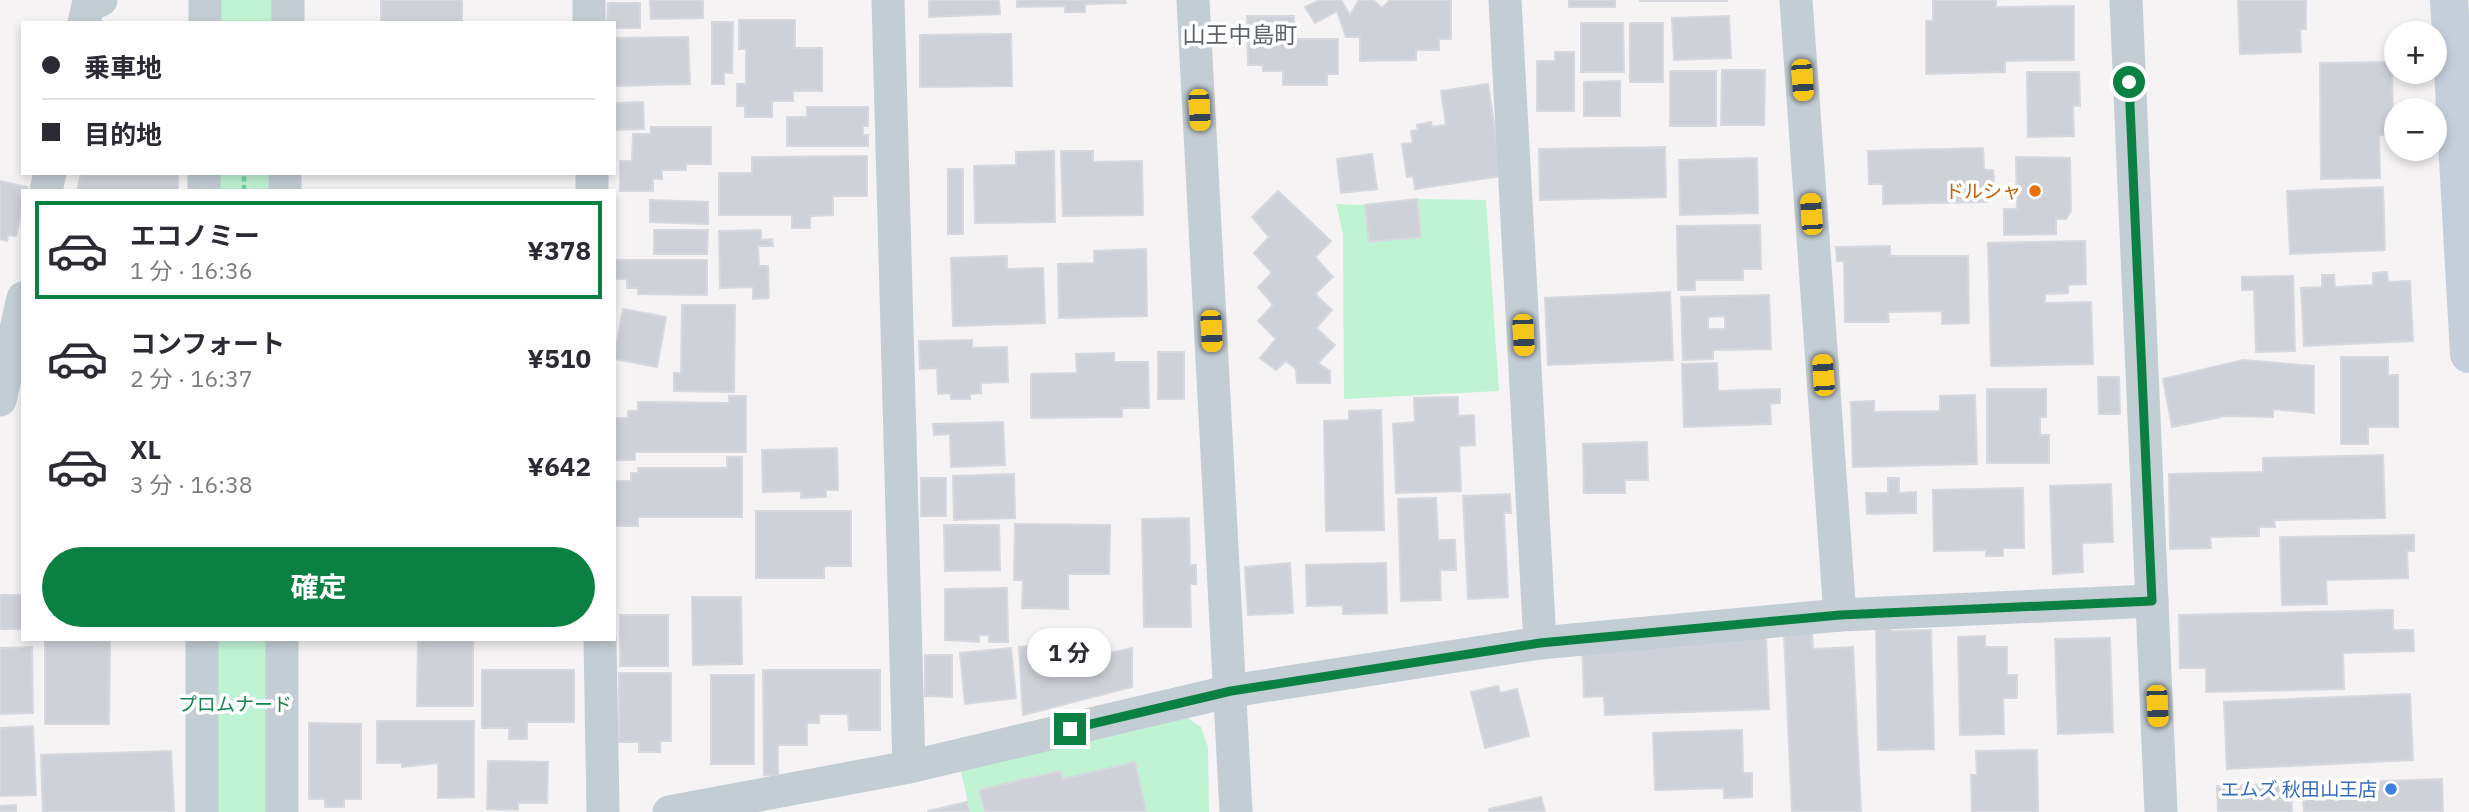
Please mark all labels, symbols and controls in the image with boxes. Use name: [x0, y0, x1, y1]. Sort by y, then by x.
district label: 山王中島町: [1183, 19, 1298, 49]
map controls: [2384, 21, 2447, 161]
button: +: [2384, 21, 2447, 84]
text: 乗車地: [84, 50, 162, 84]
car: [1791, 58, 1814, 102]
route start: [2113, 66, 2145, 98]
car: [1188, 88, 1211, 132]
button: −: [2384, 98, 2447, 161]
text: 目的地: [84, 117, 162, 151]
place label: ドルシャ: [1945, 179, 2021, 203]
marker: ドルシャ: [2027, 183, 2043, 199]
car: [1800, 192, 1823, 236]
text: エコノミー: [130, 218, 260, 252]
icon: car: [46, 219, 109, 282]
text: ¥378: [527, 233, 591, 267]
text: 1 分 · 16:36: [130, 255, 253, 285]
car: [1200, 309, 1223, 353]
car: [1512, 313, 1535, 357]
text: コンフォート: [130, 326, 285, 360]
icon: car: [46, 327, 109, 390]
text: ¥510: [527, 341, 591, 375]
car: [1812, 353, 1835, 397]
text: 2 分 · 16:37: [130, 363, 253, 393]
text: XL: [130, 432, 161, 466]
icon: car: [46, 435, 109, 498]
text: ¥642: [527, 449, 591, 483]
text: 3 分 · 16:38: [130, 469, 253, 499]
button: 確定: [42, 547, 595, 627]
callout: 1 分: [1028, 628, 1112, 676]
text: 1 分: [1048, 637, 1090, 667]
car: [2146, 684, 2169, 728]
park label: プロムナード: [178, 692, 292, 716]
route end: [1054, 713, 1086, 745]
place label: エムズ 秋田山王店: [2221, 777, 2377, 801]
marker: エムズ 秋田山王店: [2383, 781, 2399, 797]

